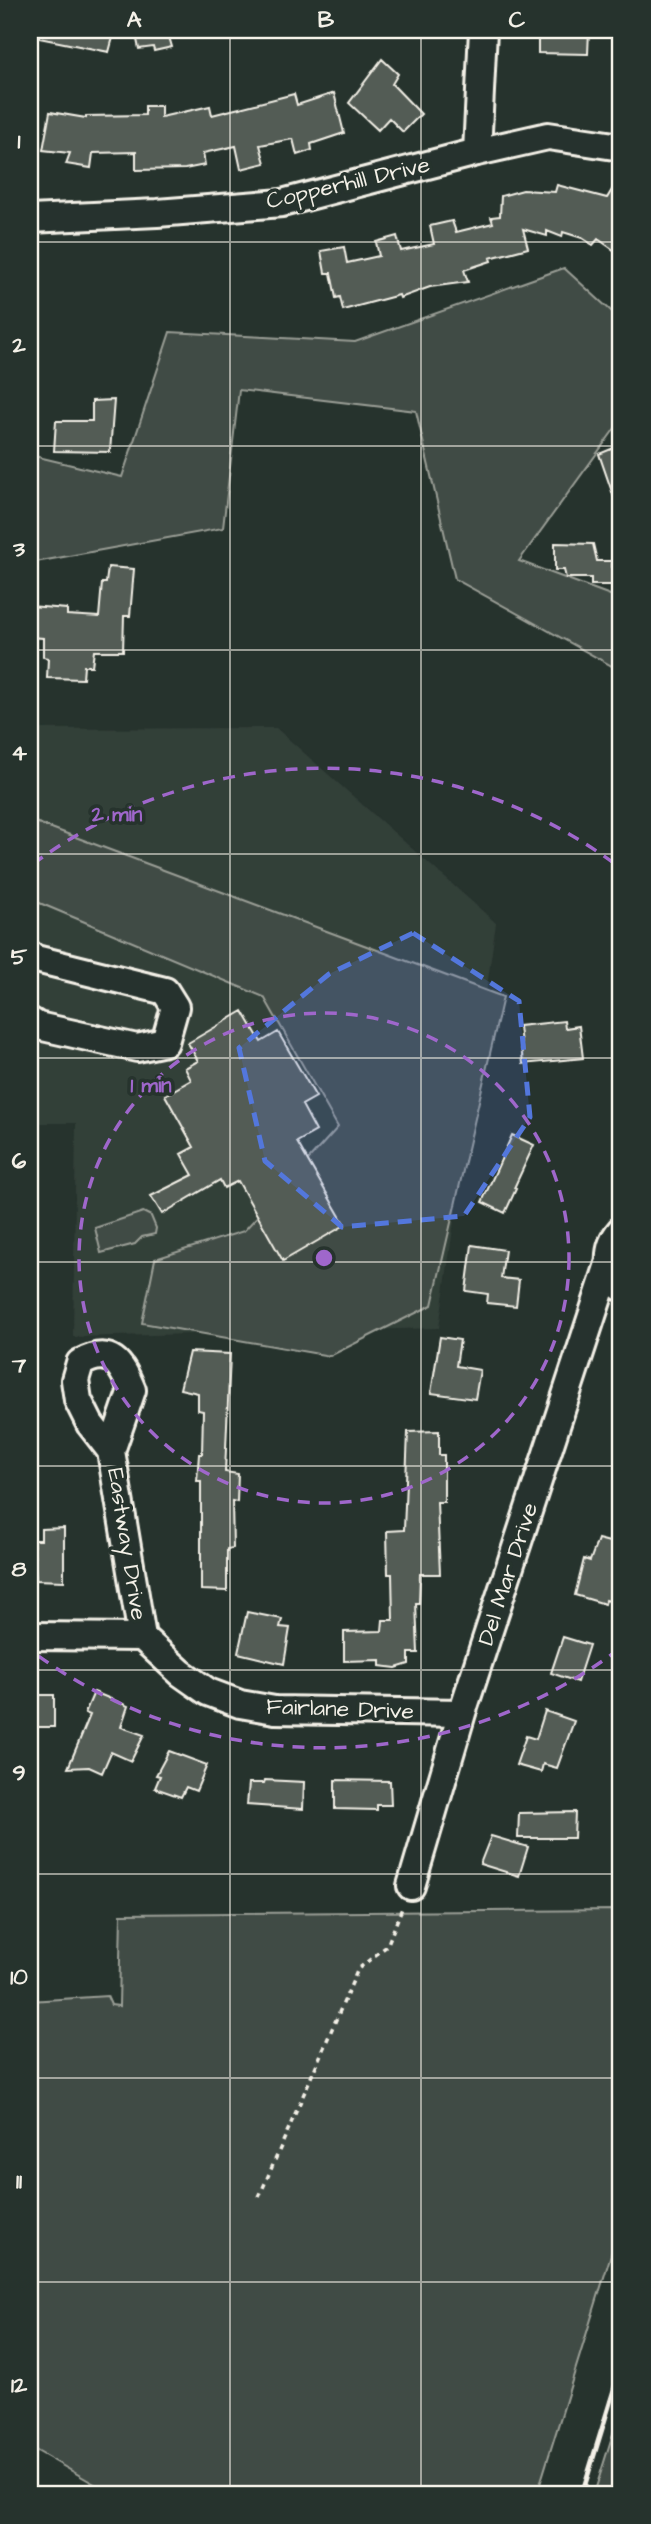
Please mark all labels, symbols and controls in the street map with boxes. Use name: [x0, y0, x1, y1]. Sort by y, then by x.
text: A: [127, 4, 142, 36]
text: B: [318, 4, 335, 36]
text: C: [509, 4, 526, 36]
text: 1: [18, 125, 21, 157]
street label: Copperhill Drive: [263, 149, 433, 217]
text: 2: [11, 329, 26, 361]
text: 3: [12, 533, 25, 565]
text: 4: [11, 737, 27, 769]
text: 2 min: [91, 800, 143, 829]
text: 5: [11, 941, 28, 973]
text: 1 min: [130, 1071, 172, 1100]
text: 6: [12, 1145, 27, 1177]
centre of rings: [312, 1246, 336, 1270]
text: 7: [11, 1349, 27, 1381]
street label: Eastway Drive: [98, 1466, 155, 1623]
street label: Del Mar Drive: [470, 1499, 546, 1649]
text: 8: [12, 1553, 27, 1585]
street label: Fairlane Drive: [266, 1690, 414, 1728]
text: 9: [12, 1757, 26, 1789]
text: 10: [10, 1961, 28, 1993]
text: 11: [16, 2165, 22, 2197]
text: 12: [11, 2369, 28, 2401]

